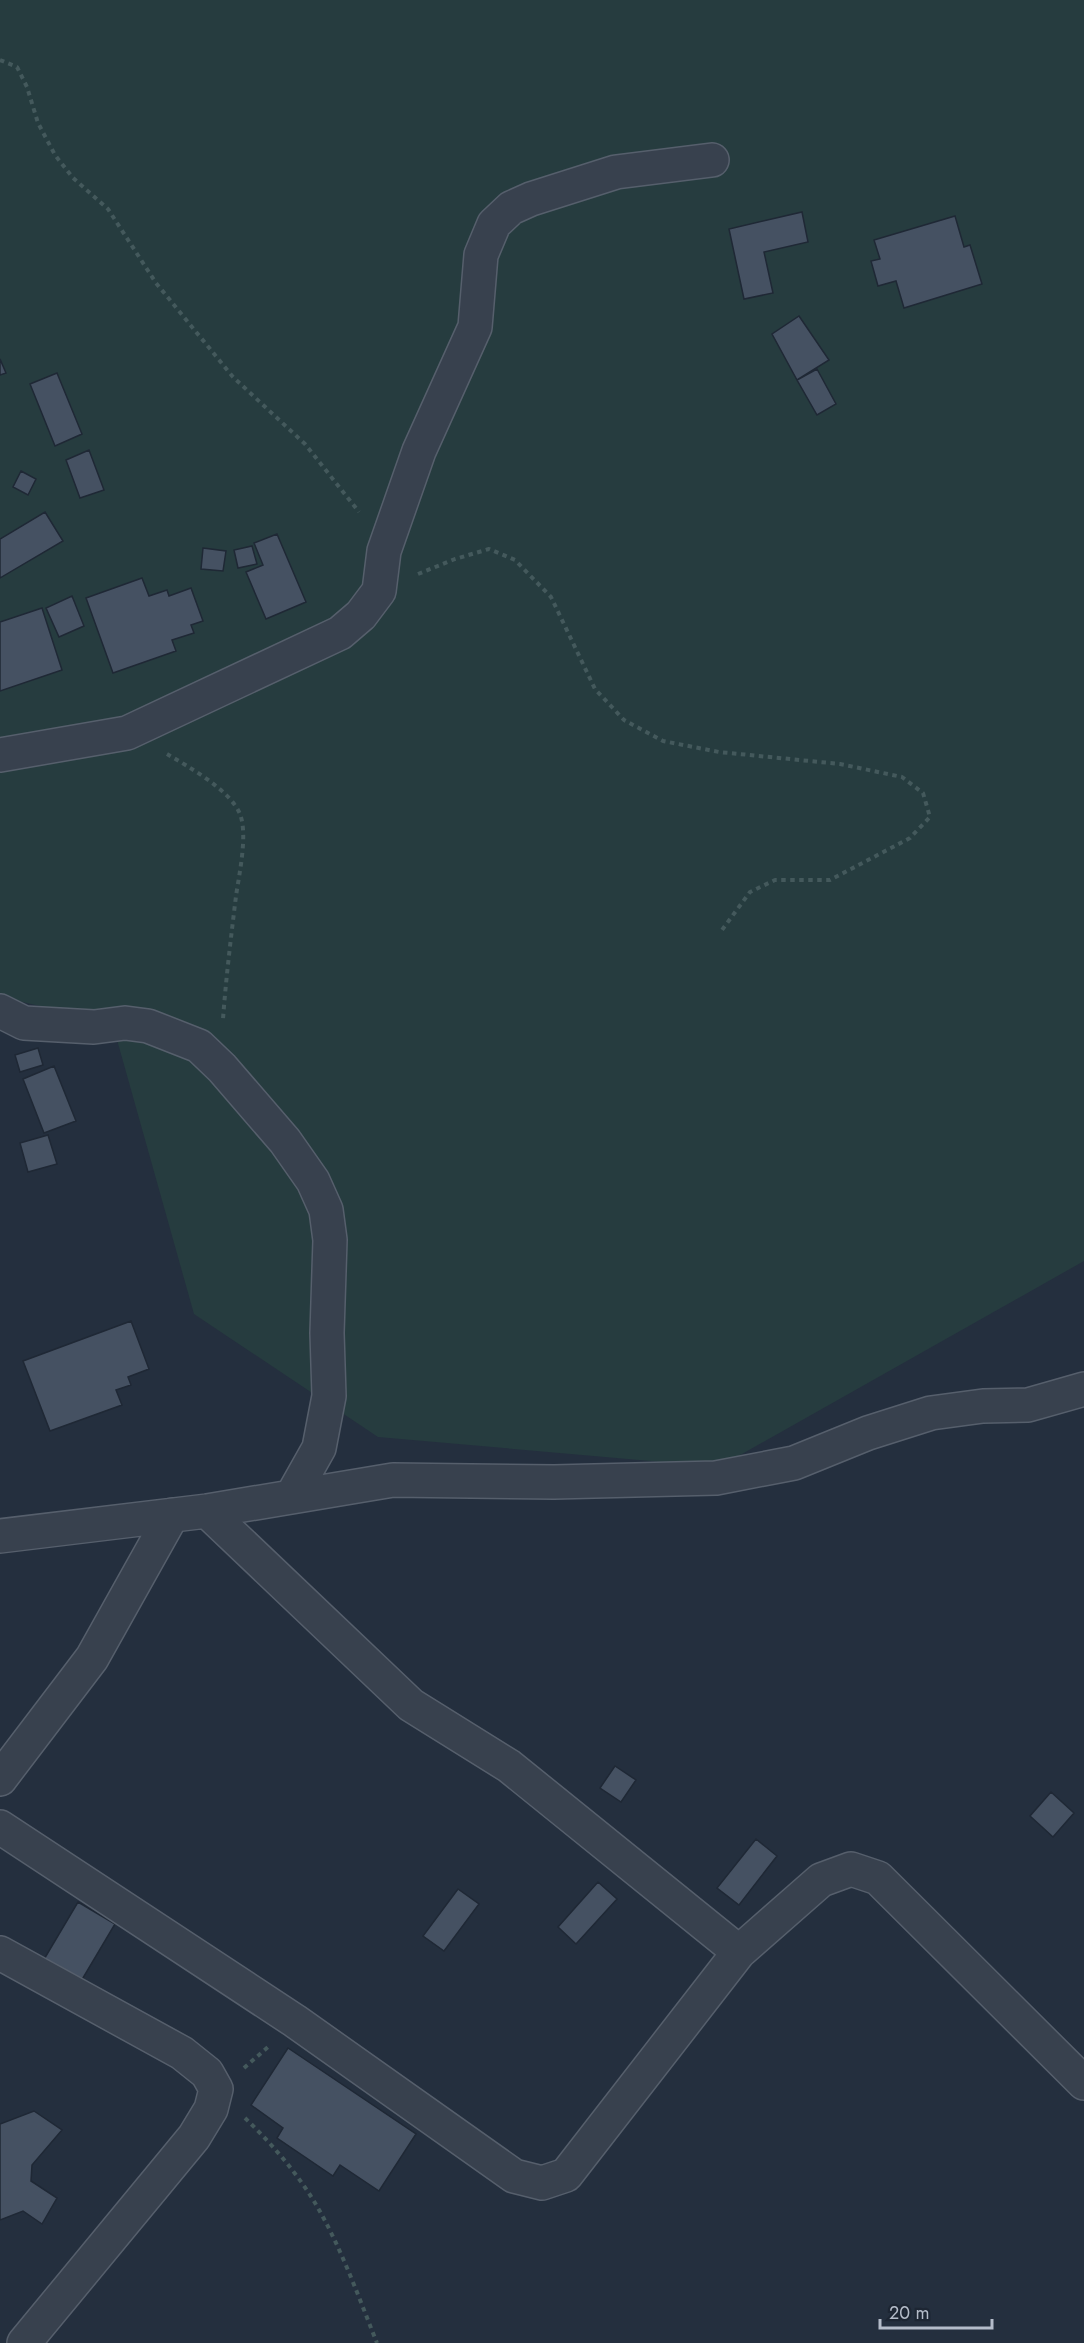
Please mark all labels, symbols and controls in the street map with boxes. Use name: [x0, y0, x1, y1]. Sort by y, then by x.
scale bar: [880, 2292, 992, 2330]
text: 20 m: [889, 2300, 929, 2326]

